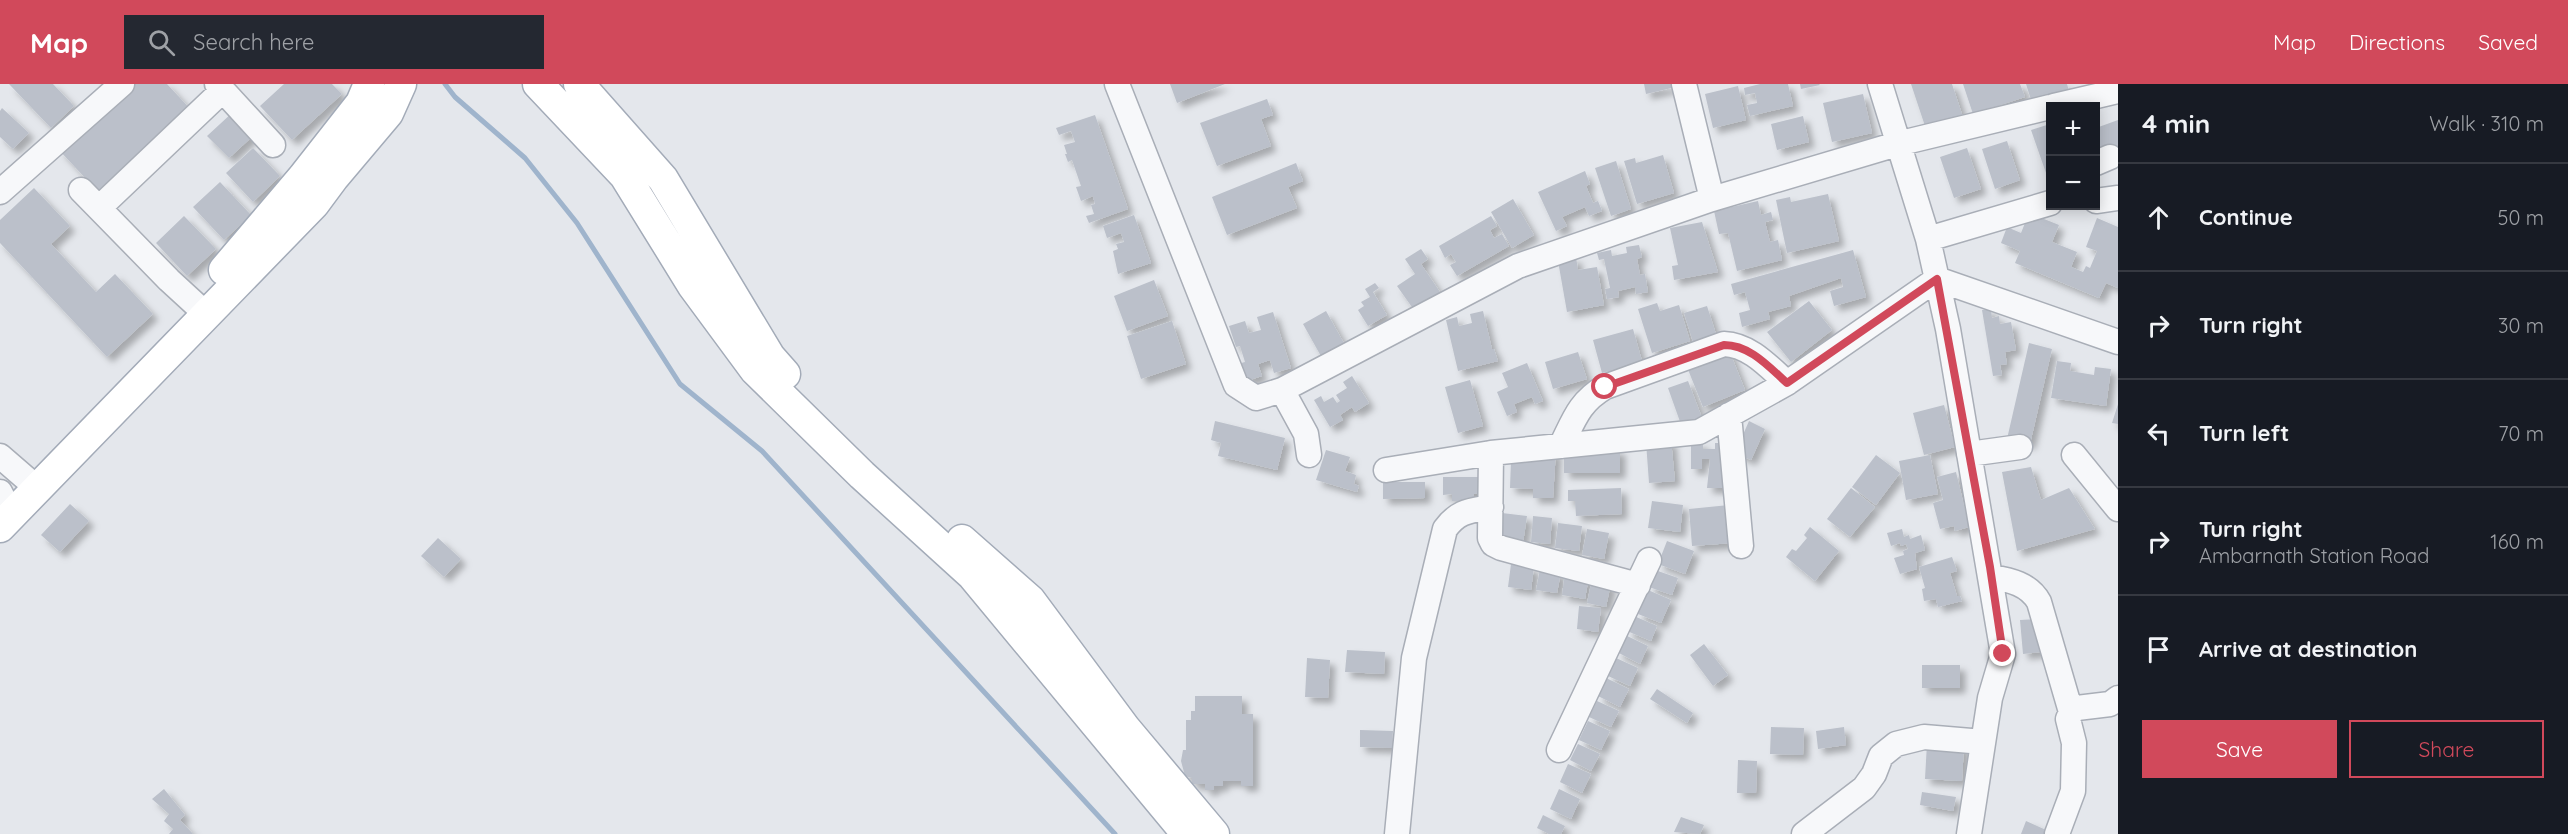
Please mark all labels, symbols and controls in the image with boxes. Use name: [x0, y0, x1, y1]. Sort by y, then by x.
search box: [124, 15, 544, 69]
text: Map: [30, 25, 88, 60]
icon: search: [145, 26, 178, 59]
text: Search here: [193, 28, 315, 56]
text: Map: [2273, 29, 2316, 55]
text: Directions: [2349, 29, 2445, 55]
text: Saved: [2478, 29, 2538, 55]
map controls: [2046, 102, 2100, 210]
button: +: [2046, 102, 2100, 156]
text: 4 min: [2142, 107, 2210, 140]
text: Walk · 310 m: [2429, 111, 2544, 136]
button: −: [2046, 156, 2100, 210]
icon: ahead: [2142, 201, 2175, 234]
text: Continue: [2199, 203, 2293, 231]
text: 50 m: [2498, 205, 2544, 230]
icon: right: [2142, 309, 2175, 342]
text: Turn right: [2199, 311, 2303, 339]
text: 30 m: [2498, 313, 2544, 338]
route start: [1591, 373, 1617, 399]
icon: left: [2142, 417, 2175, 450]
text: Turn left: [2199, 419, 2289, 447]
text: 70 m: [2498, 421, 2544, 446]
text: Turn right: [2199, 515, 2303, 543]
icon: right: [2142, 525, 2175, 558]
text: 160 m: [2490, 529, 2544, 554]
text: Ambarnath Station Road: [2199, 543, 2429, 568]
icon: arrive: [2142, 633, 2175, 666]
text: Arrive at destination: [2199, 635, 2417, 663]
route end: [1989, 640, 2015, 666]
button: Save: [2142, 720, 2337, 778]
button: Share: [2349, 720, 2544, 778]

